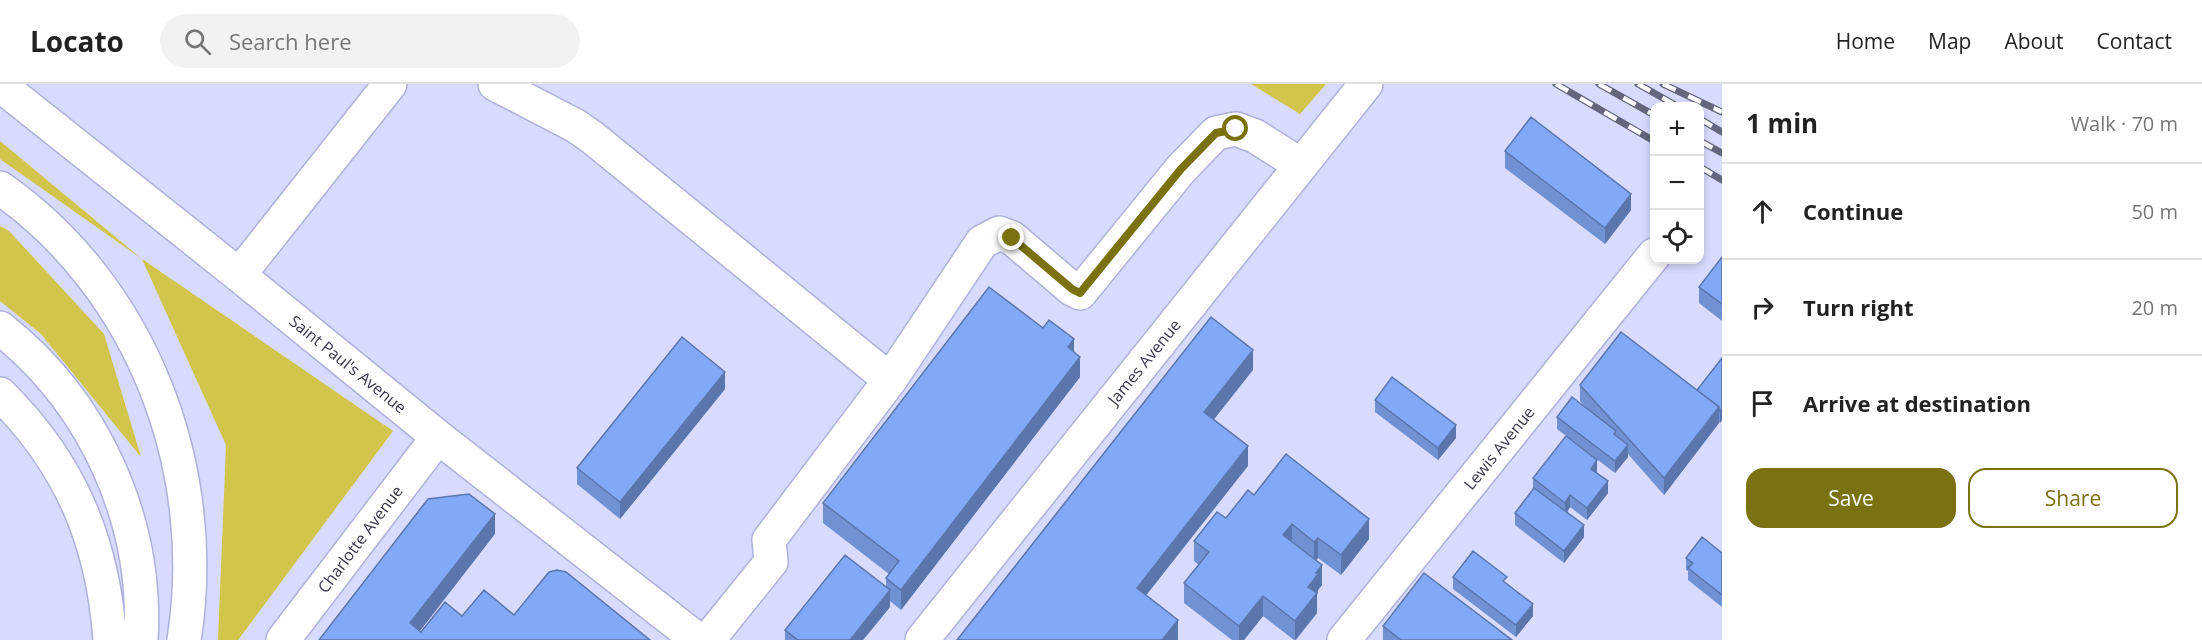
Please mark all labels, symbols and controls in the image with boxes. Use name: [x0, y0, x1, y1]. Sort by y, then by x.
search box: [160, 14, 580, 68]
text: Locato: [30, 22, 124, 60]
icon: search: [181, 25, 214, 58]
text: Search here: [229, 26, 352, 56]
text: Home: [1836, 27, 1895, 55]
text: Map: [1928, 27, 1971, 55]
text: About: [2004, 27, 2064, 55]
text: Contact: [2097, 27, 2172, 55]
map controls: [1650, 102, 1704, 264]
button: +: [1650, 102, 1704, 156]
text: 1 min: [1746, 105, 1818, 141]
text: Walk · 70 m: [2071, 110, 2178, 137]
route start: [1222, 115, 1248, 141]
button: −: [1650, 156, 1704, 210]
icon: ahead: [1746, 195, 1779, 228]
text: Continue: [1803, 196, 1903, 226]
text: 50 m: [2131, 198, 2178, 225]
button: locate: [1650, 210, 1704, 264]
route end: [998, 224, 1024, 250]
icon: right: [1746, 291, 1779, 324]
text: Turn right: [1803, 292, 1914, 322]
text: 20 m: [2131, 294, 2178, 321]
street label: Saint Paul's Avenue: [285, 310, 411, 418]
street label: James Avenue: [1101, 314, 1185, 411]
icon: arrive: [1746, 387, 1779, 420]
text: Arrive at destination: [1803, 388, 2031, 418]
street label: Lewis Avenue: [1459, 402, 1539, 494]
button: Save: [1746, 468, 1956, 528]
button: Share: [1968, 468, 2178, 528]
street label: Charlotte Avenue: [312, 481, 408, 597]

